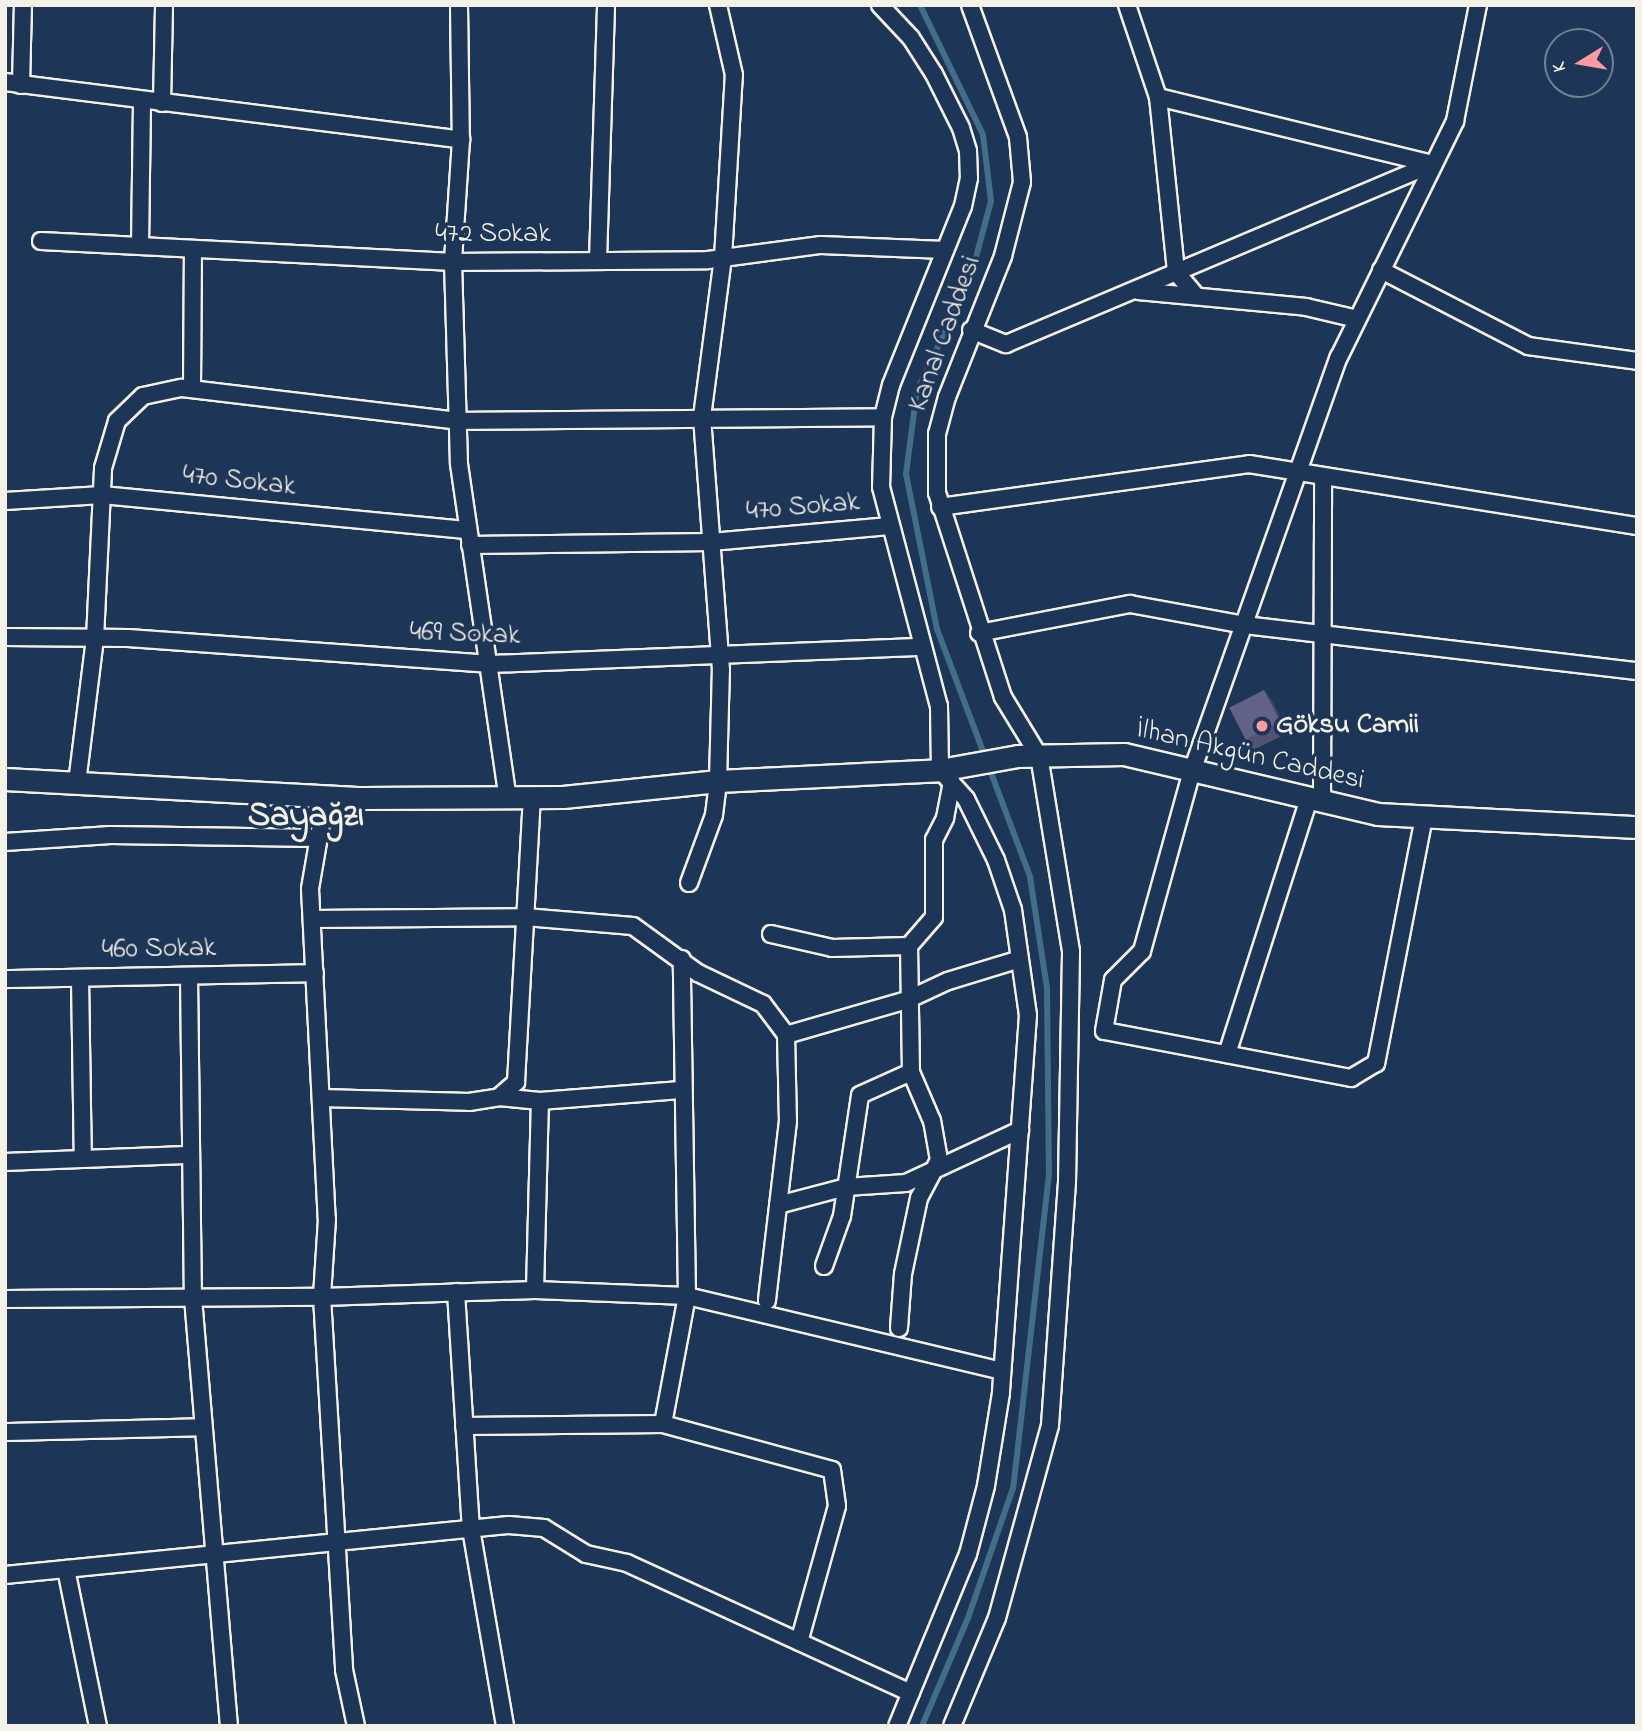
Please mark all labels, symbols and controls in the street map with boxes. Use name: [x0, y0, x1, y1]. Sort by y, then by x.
north arrow: [1544, 28, 1614, 98]
text: K: [1546, 60, 1574, 74]
street label: 472 Sokak: [435, 218, 551, 252]
street label: Kanal Caddesi: [902, 252, 990, 416]
street label: 470 Sokak: [181, 459, 297, 505]
street label: 470 Sokak: [745, 486, 861, 530]
street label: 469 Sokak: [409, 616, 521, 654]
place label: Göksu Camii: [1276, 709, 1419, 743]
street label: İlhan Akgün Caddesi: [1133, 713, 1367, 799]
marker: Göksu Camii: [1254, 718, 1270, 734]
district label: Sayağzı: [248, 796, 364, 838]
street label: 460 Sokak: [102, 932, 216, 968]

